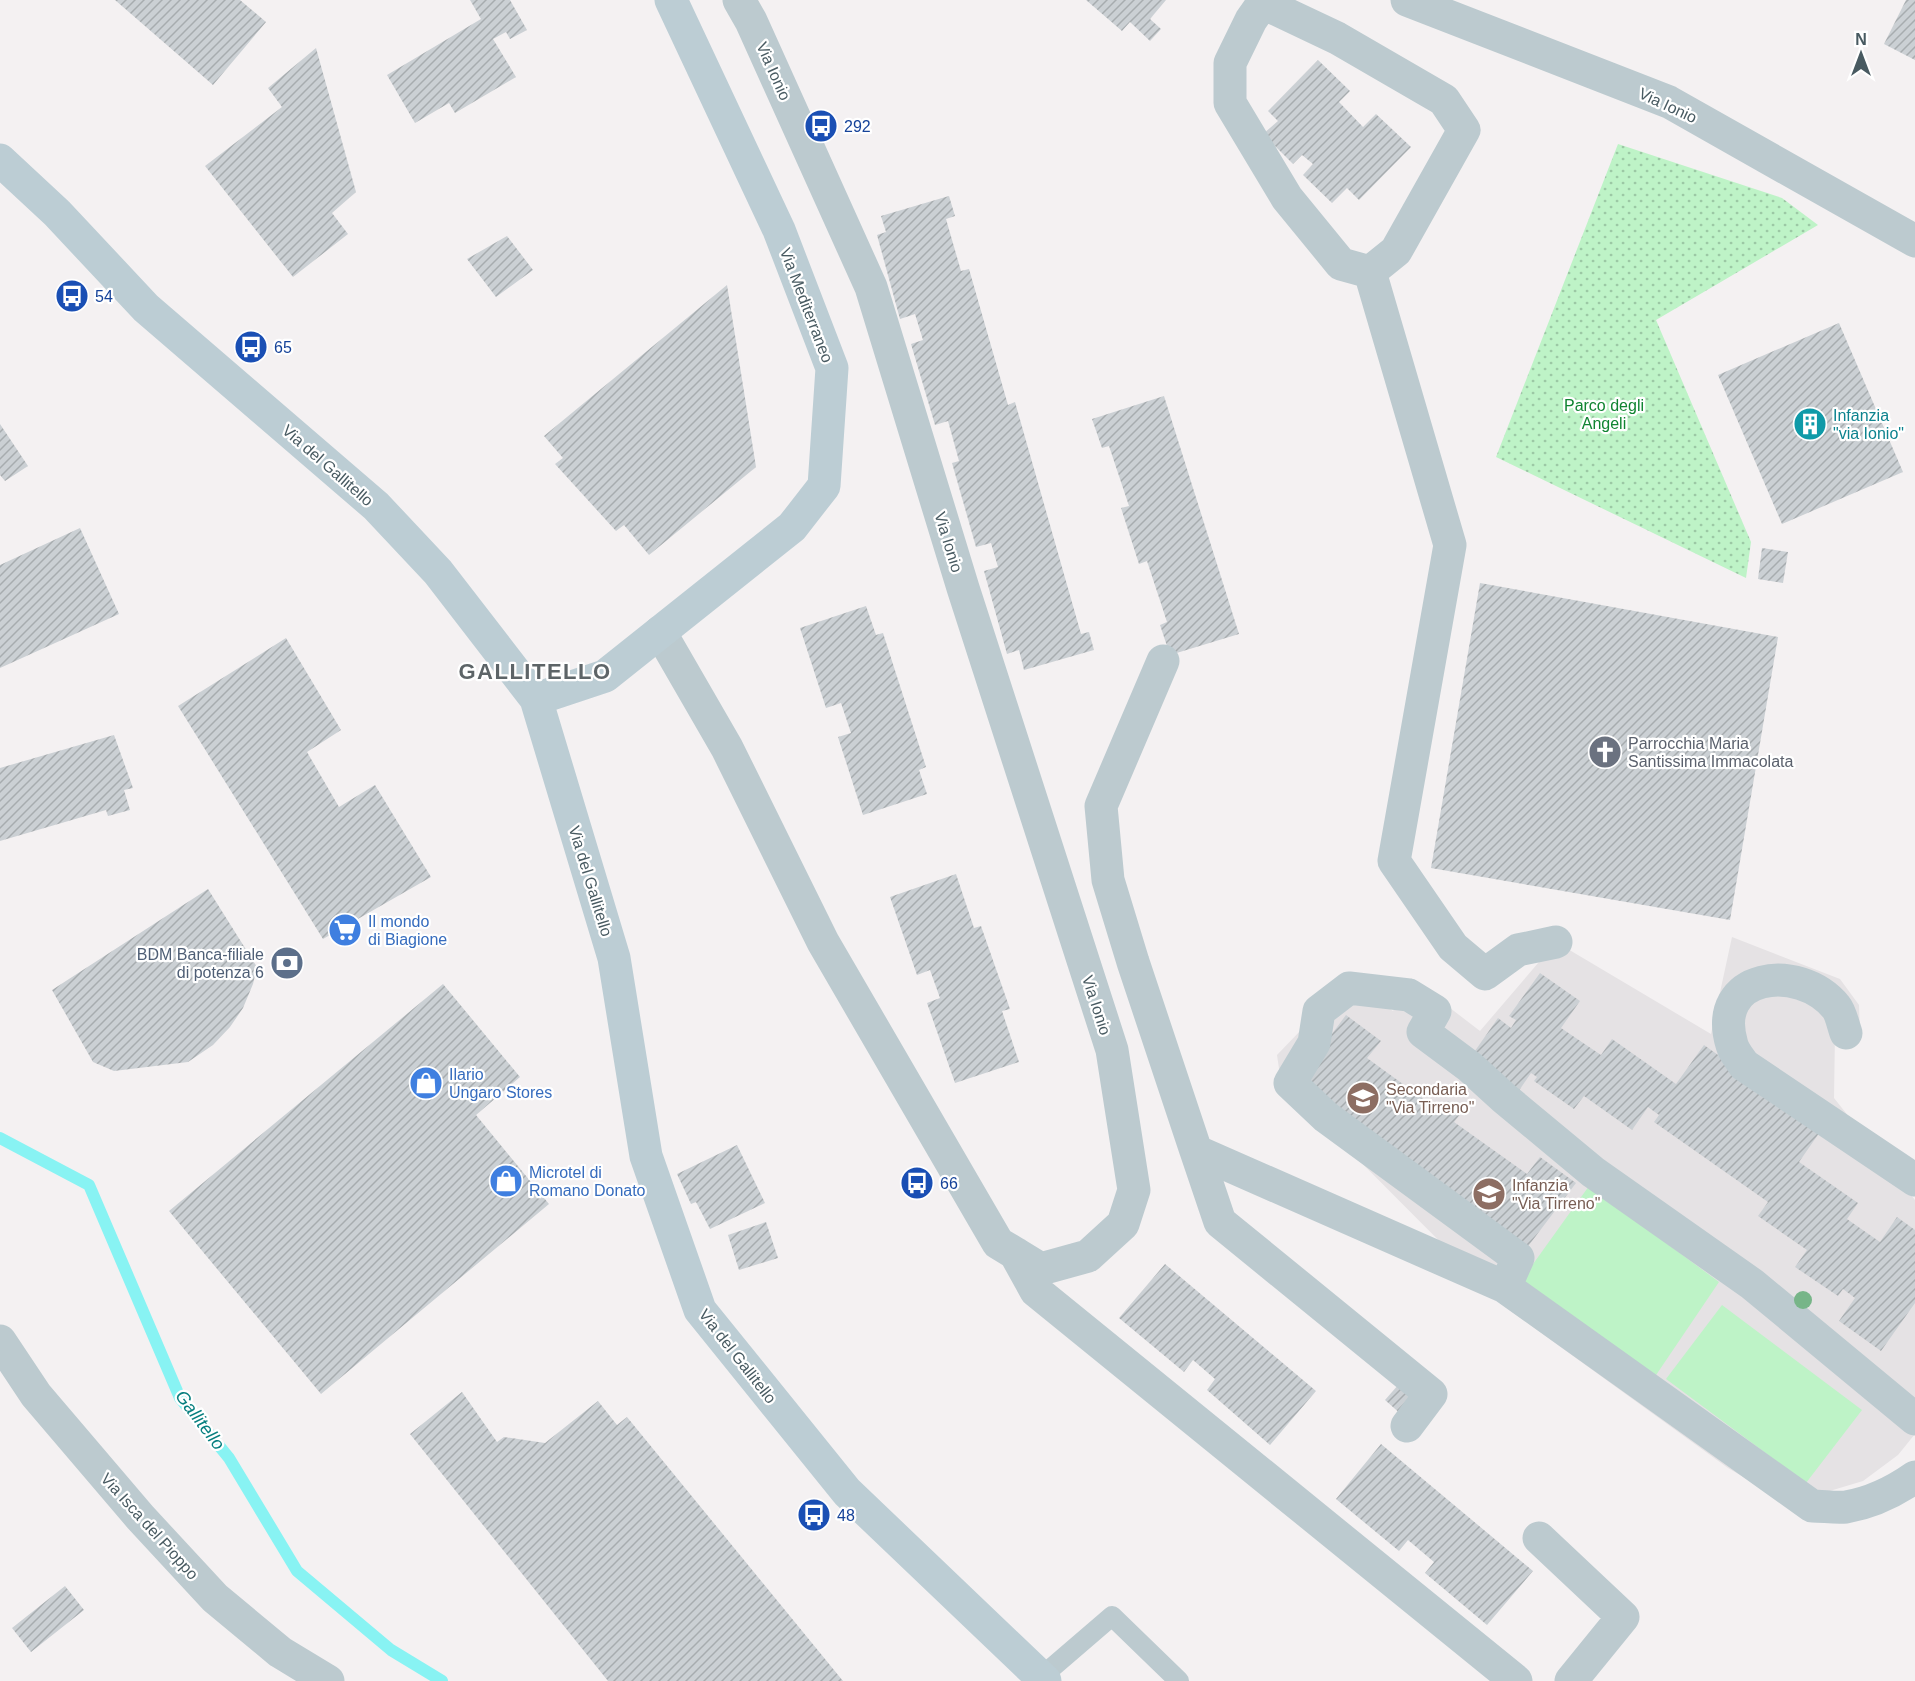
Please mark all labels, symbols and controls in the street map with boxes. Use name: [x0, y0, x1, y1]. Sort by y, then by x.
north arrow: [1831, 24, 1891, 84]
text: N: [1855, 31, 1867, 48]
street label: Via Ionio: [753, 39, 794, 103]
street label: Via Ionio: [1636, 85, 1700, 126]
bus stop icon: 292: [803, 108, 839, 144]
place label: 292: [844, 118, 871, 135]
street label: Via Mediterraneo: [777, 245, 836, 365]
bus stop icon: 54: [54, 278, 90, 314]
place label: 54: [95, 288, 113, 305]
bus stop icon: 65: [233, 329, 269, 365]
place label: 65: [274, 339, 292, 356]
park label: Parco degli Angeli: [1564, 397, 1644, 432]
building icon: Infanzia "via Ionio": [1792, 406, 1828, 442]
place label: Infanzia "via Ionio": [1833, 407, 1904, 442]
street label: Via del Gallitello: [279, 421, 377, 509]
street label: Via Ionio: [931, 510, 966, 574]
district label: GALLITELLO: [458, 659, 612, 684]
church icon: Parrocchia Maria Santissima Immacolata: [1587, 734, 1623, 770]
place label: Parrocchia Maria Santissima Immacolata: [1628, 735, 1793, 770]
street label: Via del Gallitello: [566, 824, 615, 938]
supermarket icon: Il mondo di Biagione: [327, 912, 363, 948]
place label: Il mondo di Biagione: [368, 913, 447, 948]
bank icon: BDM Banca-filiale di potenza 6: [269, 945, 305, 981]
place label: BDM Banca-filiale di potenza 6: [137, 946, 264, 981]
street label: Via Ionio: [1079, 973, 1114, 1037]
shop icon: Ilario Ungaro Stores: [408, 1065, 444, 1101]
place label: Ilario Ungaro Stores: [449, 1066, 552, 1101]
school or university icon: Secondaria "Via Tirreno": [1345, 1080, 1381, 1116]
place label: Secondaria "Via Tirreno": [1386, 1081, 1474, 1116]
shop icon: Microtel di Romano Donato: [488, 1163, 524, 1199]
place label: Microtel di Romano Donato: [529, 1164, 646, 1199]
bus stop icon: 66: [899, 1165, 935, 1201]
place label: 66: [940, 1175, 958, 1192]
school or university icon: Infanzia "Via Tirreno": [1471, 1176, 1507, 1212]
place label: Infanzia "Via Tirreno": [1512, 1177, 1600, 1212]
street label: Via del Gallitello: [696, 1306, 780, 1407]
water label: Gallitello: [171, 1386, 229, 1454]
street label: Via Isca del Pioppo: [98, 1470, 202, 1583]
bus stop icon: 48: [796, 1497, 832, 1533]
place label: 48: [837, 1507, 855, 1524]

